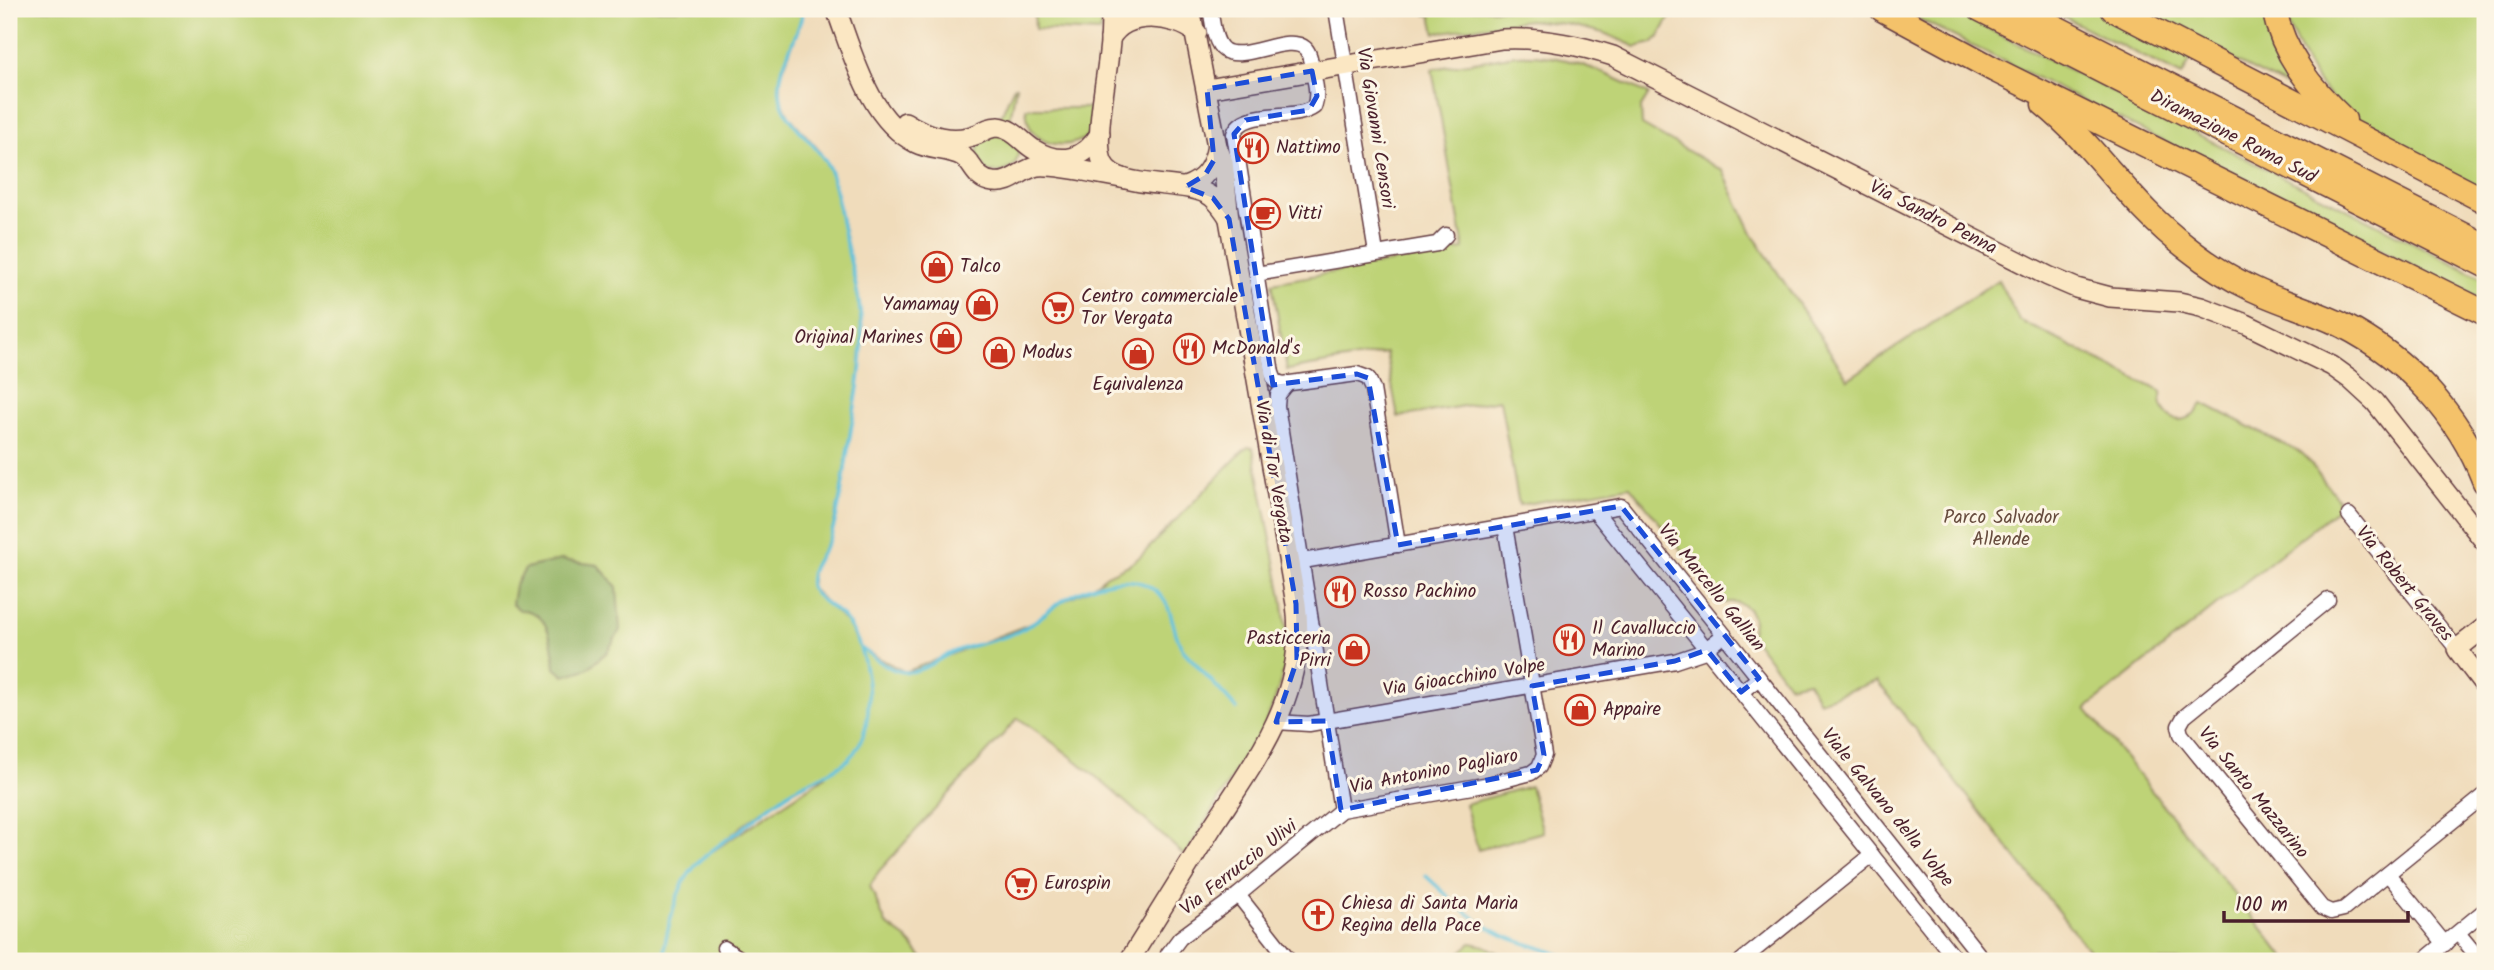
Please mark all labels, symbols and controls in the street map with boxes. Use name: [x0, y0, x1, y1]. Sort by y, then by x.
street label: Via Giovanni Censori: [1347, 45, 1403, 212]
street label: Diramazione Roma Sud: [2144, 82, 2322, 192]
restaurant icon: Nattimo: [1236, 131, 1270, 165]
place label: Nattimo: [1276, 133, 1341, 163]
street label: Via Sandro Penna: [1864, 173, 2002, 263]
cafe icon: Vitti: [1248, 197, 1282, 231]
place label: Vitti: [1288, 199, 1323, 229]
shop icon: Talco: [920, 250, 954, 284]
place label: Talco: [960, 252, 1001, 282]
place label: Centro commerciale Tor Vergata: [1081, 282, 1239, 334]
shop icon: Yamamay: [965, 288, 999, 322]
place label: Yamamay: [882, 290, 960, 320]
supermarket icon: Centro commerciale Tor Vergata: [1041, 291, 1075, 325]
shop icon: Original Marines: [929, 321, 963, 355]
place label: Original Marines: [794, 323, 923, 353]
restaurant icon: McDonald's: [1172, 332, 1206, 366]
place label: McDonald's: [1212, 334, 1300, 364]
shop icon: Modus: [982, 336, 1016, 370]
shop icon: Equivalenza: [1121, 337, 1155, 371]
place label: Modus: [1022, 338, 1072, 368]
place label: Equivalenza: [1092, 370, 1184, 400]
street label: Via di Tor Vergata: [1246, 398, 1300, 546]
park label: Parco Salvador Allende: [1943, 503, 2060, 555]
street label: Via Marcello Gallian: [1650, 517, 1772, 659]
street label: Via Robert Graves: [2348, 519, 2460, 649]
restaurant icon: Rosso Pachino: [1323, 575, 1357, 609]
place label: Rosso Pachino: [1363, 577, 1476, 607]
place label: Il Cavalluccio Marino: [1592, 614, 1696, 666]
restaurant icon: Il Cavalluccio Marino: [1552, 623, 1586, 657]
place label: Pasticceria Pirri: [1247, 624, 1332, 676]
shop icon: Pasticceria Pirri: [1337, 633, 1371, 667]
street label: Via Gioacchino Volpe: [1381, 650, 1548, 706]
shop icon: Appaire: [1563, 693, 1597, 727]
place label: Appaire: [1603, 695, 1661, 725]
street label: Via Santo Mazzarino: [2190, 720, 2316, 866]
street label: Viale Galvano della Volpe: [1813, 722, 1961, 895]
street label: Via Antonino Pagliaro: [1347, 741, 1521, 803]
street label: Via Ferruccio Ulivi: [1174, 812, 1305, 924]
supermarket icon: Eurospin: [1004, 867, 1038, 901]
place label: Eurospin: [1044, 869, 1111, 899]
scale bar: [2224, 879, 2408, 923]
place label: Chiesa di Santa Maria Regina della Pace: [1341, 889, 1519, 941]
text: 100 m: [2235, 889, 2288, 922]
church icon: Chiesa di Santa Maria Regina della Pace: [1301, 898, 1335, 932]

